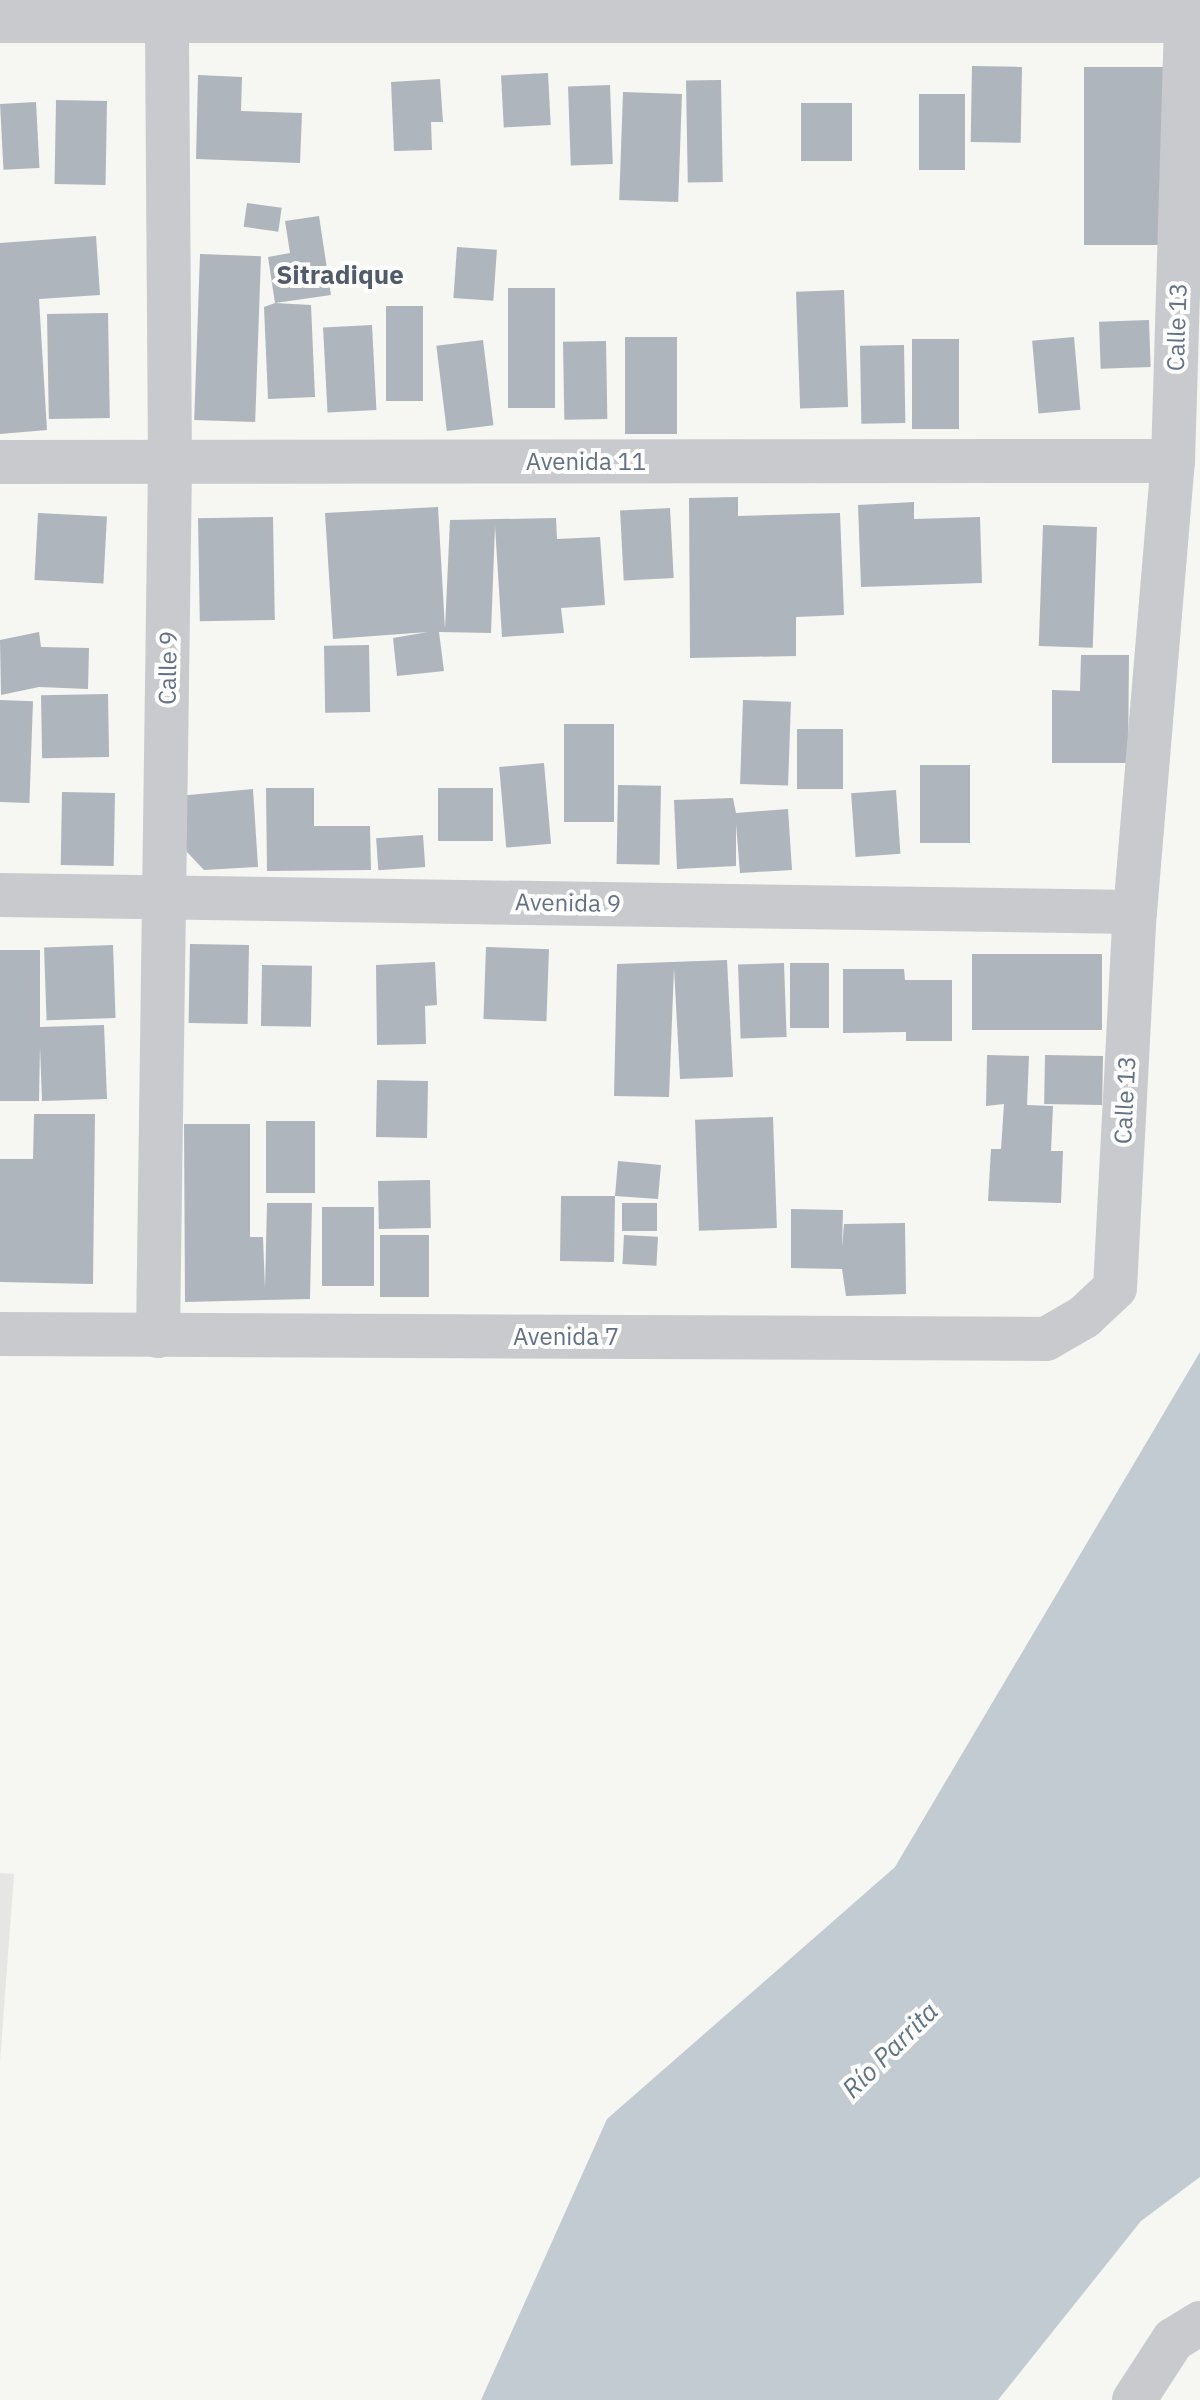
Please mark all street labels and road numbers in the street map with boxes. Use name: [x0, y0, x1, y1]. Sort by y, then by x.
street label: Calle 13: [1161, 282, 1193, 372]
street label: Avenida 11: [526, 448, 646, 476]
street label: Calle 9: [153, 631, 183, 705]
street label: Avenida 9: [515, 888, 621, 918]
street label: Calle 13: [1108, 1055, 1142, 1145]
street label: Avenida 7: [513, 1323, 619, 1351]

